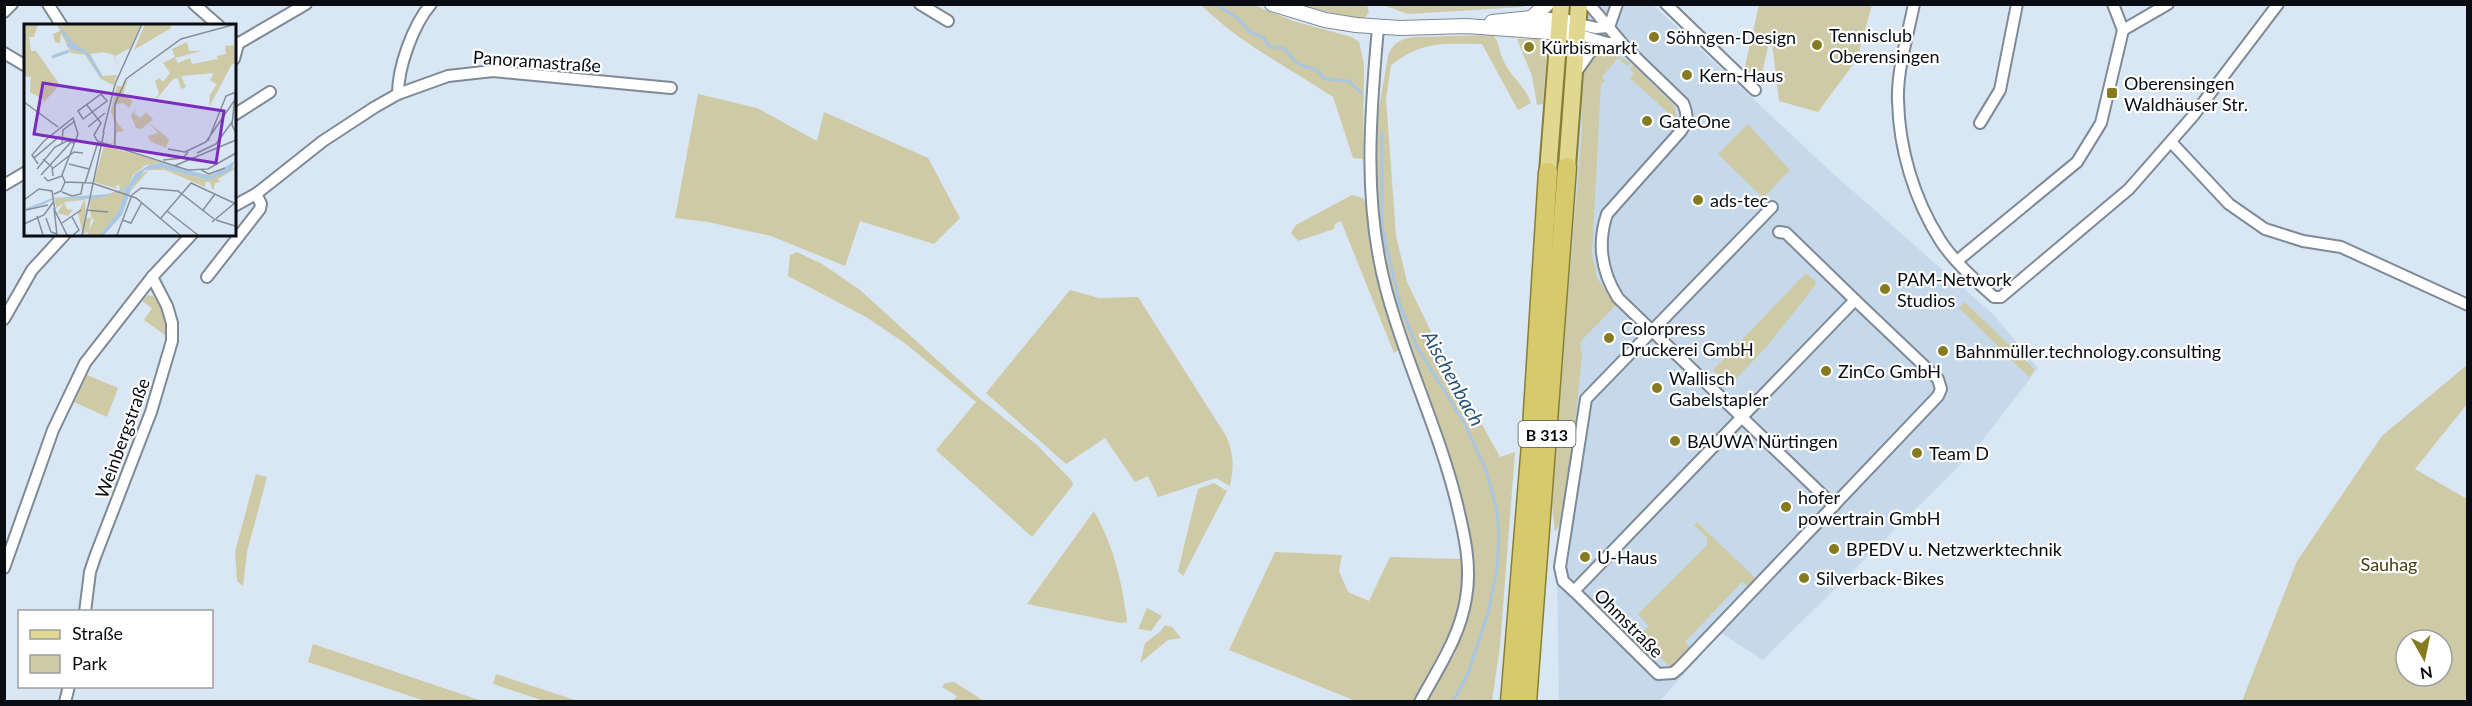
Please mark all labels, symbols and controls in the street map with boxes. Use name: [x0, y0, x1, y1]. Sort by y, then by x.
inset map: [24, 24, 236, 236]
place label: Tennisclub Oberensingen: [1829, 24, 1939, 67]
place label: Söhngen-Design: [1666, 26, 1796, 48]
marker: Söhngen-Design: [1647, 30, 1661, 44]
place label: Kürbismarkt: [1541, 36, 1638, 58]
marker: Tennisclub Oberensingen: [1810, 38, 1824, 52]
marker: Kürbismarkt: [1522, 40, 1536, 54]
street label: Panoramastraße: [472, 46, 602, 76]
place label: Kern-Haus: [1699, 64, 1783, 86]
marker: Kern-Haus: [1680, 68, 1694, 82]
place label: Oberensingen Waldhäuser Str.: [2124, 72, 2248, 115]
marker: Oberensingen Waldhäuser Str.: [2105, 86, 2119, 100]
place label: GateOne: [1659, 110, 1731, 132]
marker: GateOne: [1640, 114, 1654, 128]
place label: ads-tec: [1710, 189, 1768, 211]
marker: ads-tec: [1691, 193, 1705, 207]
place label: PAM-Network Studios: [1897, 268, 2013, 311]
marker: PAM-Network Studios: [1878, 282, 1892, 296]
place label: Colorpress Druckerei GmbH: [1621, 317, 1754, 360]
water label: Aischenbach: [1417, 325, 1490, 430]
marker: Colorpress Druckerei GmbH: [1602, 331, 1616, 345]
place label: Bahnmüller.technology.consulting: [1955, 340, 2221, 362]
marker: Bahnmüller.technology.consulting: [1936, 344, 1950, 358]
place label: ZinCo GmbH: [1838, 360, 1941, 382]
marker: ZinCo GmbH: [1819, 364, 1833, 378]
place label: Wallisch Gabelstapler: [1669, 367, 1769, 410]
street label: Weinbergstraße: [90, 375, 154, 501]
marker: Wallisch Gabelstapler: [1650, 381, 1664, 395]
road number: B 313: [1518, 421, 1576, 447]
place label: BAUWA Nürtingen: [1687, 430, 1838, 452]
marker: BAUWA Nürtingen: [1668, 434, 1682, 448]
place label: Team D: [1929, 442, 1989, 464]
marker: Team D: [1910, 446, 1924, 460]
place label: hofer powertrain GmbH: [1798, 486, 1940, 529]
marker: hofer powertrain GmbH: [1779, 500, 1793, 514]
place label: BPEDV u. Netzwerktechnik: [1846, 538, 2063, 560]
marker: BPEDV u. Netzwerktechnik: [1827, 542, 1841, 556]
place label: U-Haus: [1597, 546, 1657, 568]
marker: U-Haus: [1578, 550, 1592, 564]
park label: Sauhag: [2361, 553, 2417, 575]
place label: Silverback-Bikes: [1816, 567, 1944, 589]
marker: Silverback-Bikes: [1797, 571, 1811, 585]
street label: Ohmstraße: [1590, 584, 1668, 662]
legend: [18, 610, 213, 688]
text: Straße: [72, 622, 123, 644]
north arrow: [2394, 628, 2454, 688]
text: Park: [72, 652, 108, 674]
text: N: [2419, 663, 2434, 684]

